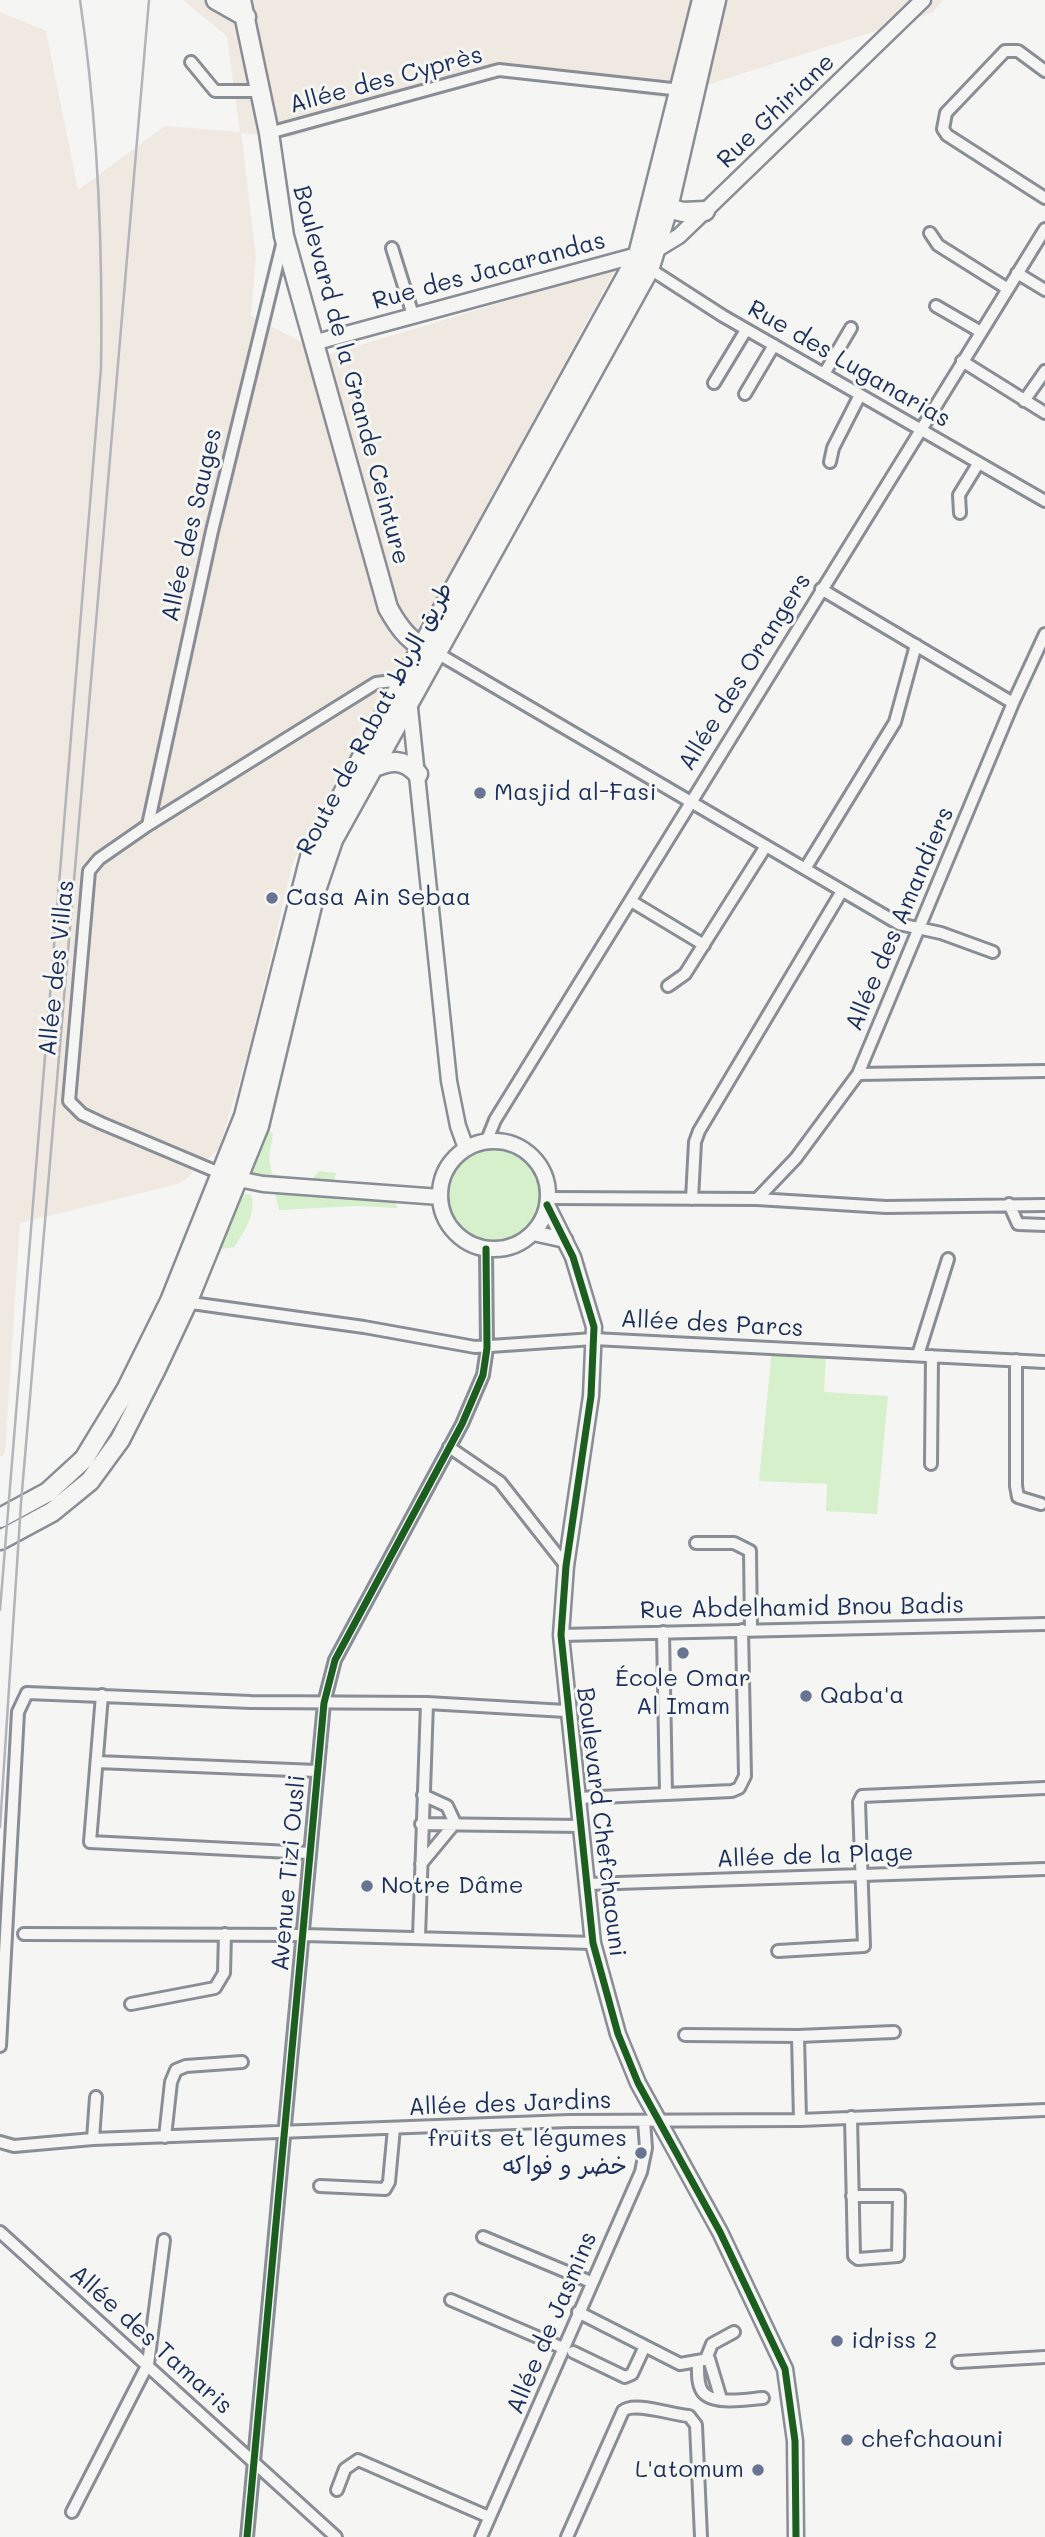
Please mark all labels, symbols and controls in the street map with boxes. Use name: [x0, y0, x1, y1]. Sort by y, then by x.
street label: Allée des Cyprès: [286, 40, 486, 120]
street label: Rue Ghiriane: [711, 48, 841, 174]
street label: Boulevard de la Grande Ceinture: [286, 182, 416, 568]
street label: Rue des Jacarandas: [369, 226, 609, 316]
street label: Rue des Luganarias: [742, 294, 956, 434]
street label: Allée des Sauges: [156, 426, 228, 624]
street label: Allée des Orangers: [673, 568, 817, 776]
street label: Route de Rabat طريق الرباط: [291, 578, 459, 860]
place label: Masjid al-Fasi: [494, 779, 657, 807]
marker: Masjid al-Fasi: [472, 785, 488, 801]
street label: Allée des Amandiers: [840, 803, 960, 1035]
street label: Allée des Villas: [33, 879, 81, 1057]
place label: Casa Ain Sebaa: [286, 884, 471, 912]
marker: Casa Ain Sebaa: [264, 890, 280, 906]
street label: Allée des Parcs: [620, 1305, 804, 1343]
street label: Rue Abdelhamid Bnou Badis: [640, 1591, 964, 1625]
marker: École Omar Al Imam: [675, 1645, 691, 1661]
place label: École Omar Al Imam: [615, 1665, 751, 1721]
place label: Qaba'a: [820, 1682, 904, 1710]
street label: Boulevard Chefchaouni: [570, 1686, 632, 1958]
marker: Qaba'a: [798, 1688, 814, 1704]
street label: Avenue Tizi Ousli: [266, 1774, 312, 1972]
street label: Allée de la Plage: [716, 1838, 914, 1874]
place label: Notre Dâme: [381, 1872, 524, 1900]
marker: Notre Dâme: [359, 1878, 375, 1894]
street label: Allée des Jardins: [408, 2086, 612, 2122]
place label: fruits et légumes خضر و فواكه: [428, 2125, 627, 2181]
marker: fruits et légumes خضر و فواكه: [633, 2145, 649, 2161]
street label: Allée de Jasmins: [501, 2228, 603, 2418]
street label: Allée des Tamaris: [64, 2259, 238, 2421]
place label: idriss 2: [851, 2327, 937, 2355]
marker: idriss 2: [829, 2333, 845, 2349]
place label: chefchaouni: [861, 2426, 1003, 2454]
marker: chefchaouni: [839, 2432, 855, 2448]
place label: L'atomum: [635, 2456, 744, 2484]
marker: L'atomum: [750, 2462, 766, 2478]

